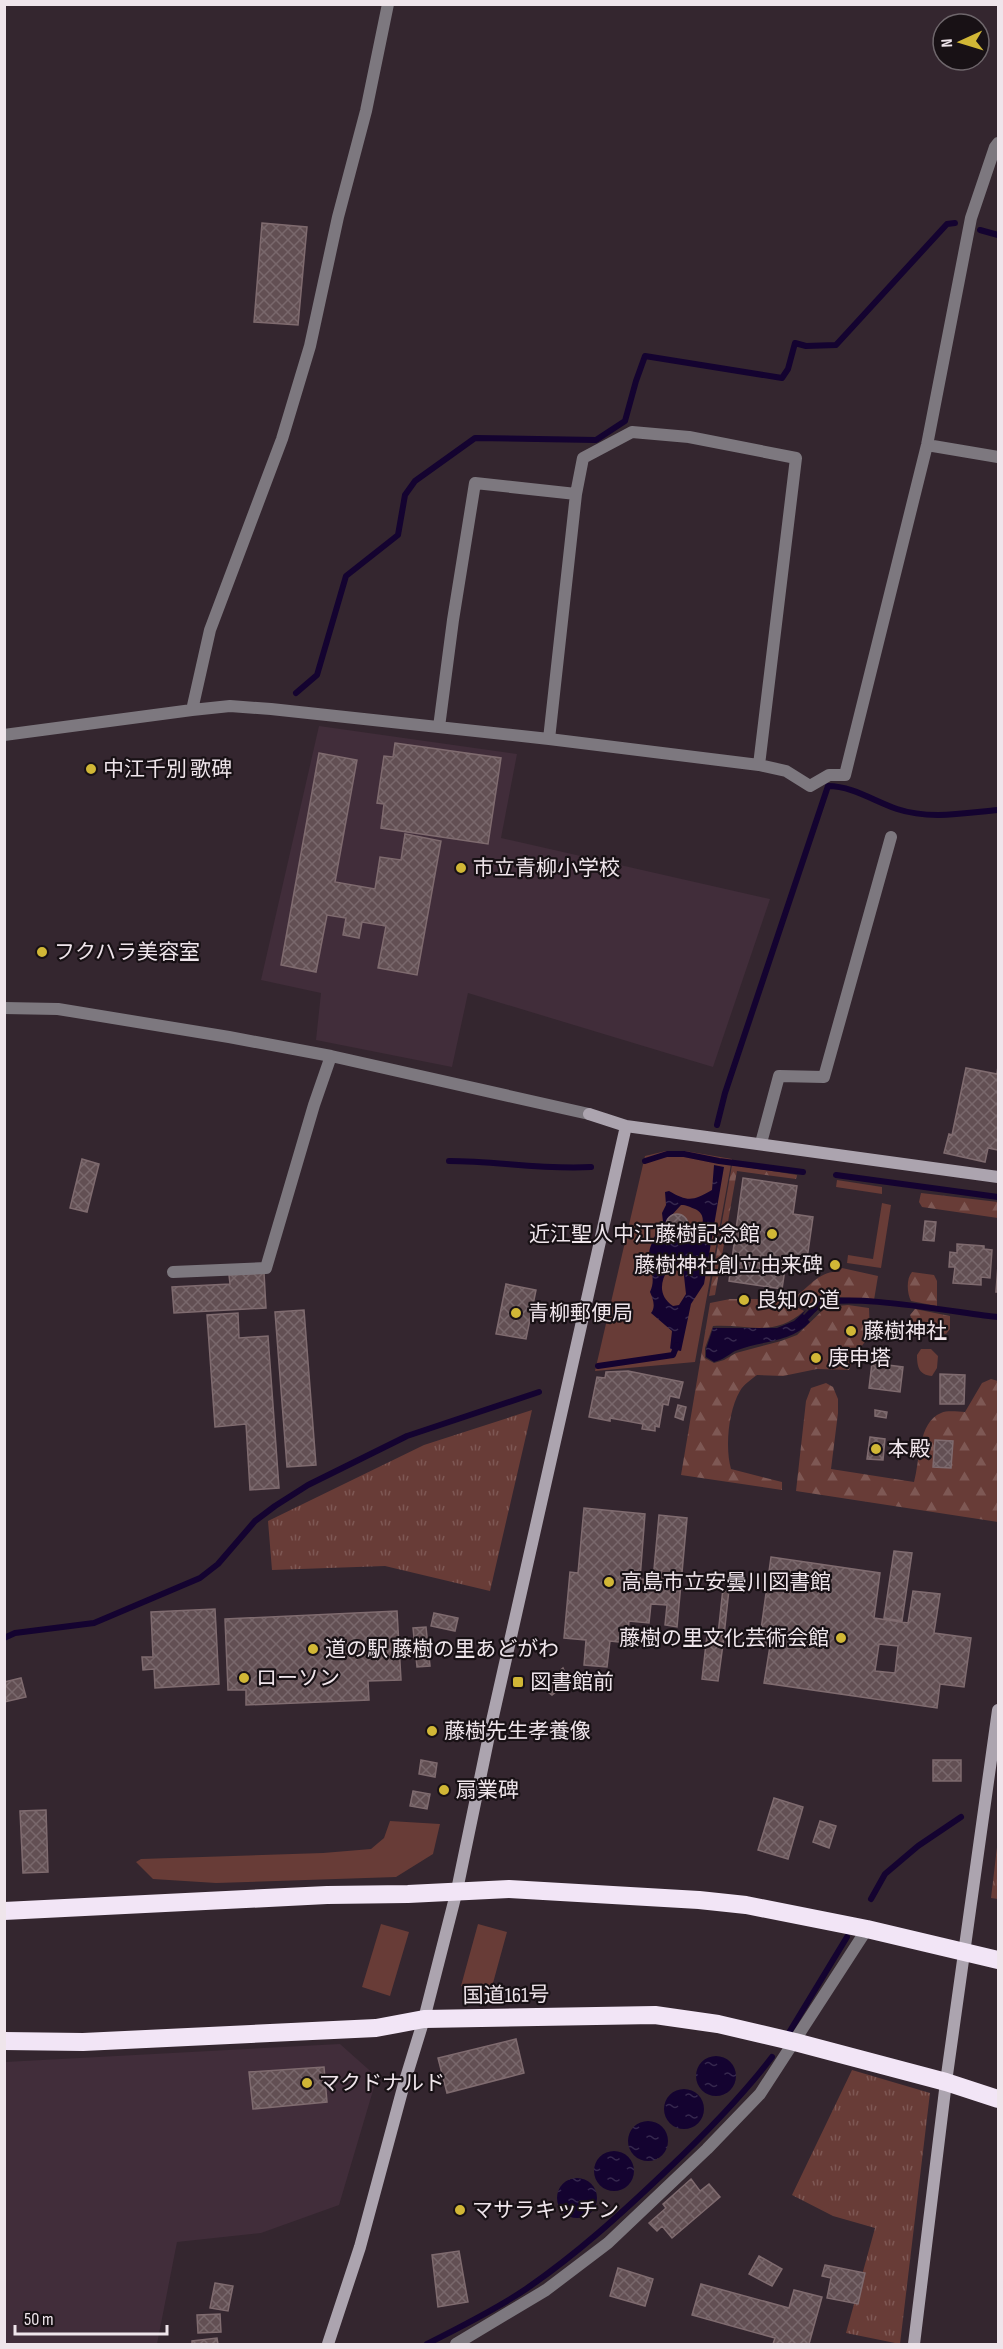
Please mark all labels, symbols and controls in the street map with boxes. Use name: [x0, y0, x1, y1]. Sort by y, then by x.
north arrow: [931, 12, 991, 72]
text: N: [938, 38, 957, 48]
place label: 中江千別 歌碑: [103, 757, 232, 782]
marker: 中江千別 歌碑: [84, 762, 98, 776]
place label: 市立青柳小学校: [473, 856, 620, 881]
marker: 市立青柳小学校: [454, 861, 468, 875]
place label: フクハラ美容室: [54, 940, 200, 965]
marker: フクハラ美容室: [35, 945, 49, 959]
place label: 近江聖人中江藤樹記念館: [529, 1222, 760, 1247]
marker: 近江聖人中江藤樹記念館: [765, 1227, 779, 1241]
place label: 藤樹神社創立由来碑: [634, 1253, 823, 1278]
marker: 藤樹神社創立由来碑: [828, 1258, 842, 1272]
place label: 良知の道: [756, 1288, 840, 1313]
marker: 良知の道: [737, 1293, 751, 1307]
place label: 青柳郵便局: [528, 1301, 633, 1326]
marker: 青柳郵便局: [509, 1306, 523, 1320]
place label: 藤樹神社: [863, 1319, 947, 1344]
marker: 藤樹神社: [844, 1324, 858, 1338]
place label: 庚申塔: [828, 1346, 891, 1371]
marker: 庚申塔: [809, 1351, 823, 1365]
place label: 本殿: [888, 1437, 930, 1462]
marker: 本殿: [869, 1442, 883, 1456]
place label: 高島市立安曇川図書館: [621, 1570, 831, 1595]
marker: 高島市立安曇川図書館: [602, 1575, 616, 1589]
place label: 藤樹の里文化芸術会館: [619, 1626, 829, 1651]
marker: 藤樹の里文化芸術会館: [834, 1631, 848, 1645]
place label: 道の駅 藤樹の里あどがわ: [325, 1637, 559, 1662]
marker: 道の駅 藤樹の里あどがわ: [306, 1642, 320, 1656]
place label: ローソン: [256, 1666, 340, 1691]
place label: 図書館前: [530, 1670, 614, 1695]
marker: ローソン: [237, 1671, 251, 1685]
marker: 図書館前: [511, 1675, 525, 1689]
place label: 藤樹先生孝養像: [444, 1719, 591, 1744]
marker: 藤樹先生孝養像: [425, 1724, 439, 1738]
place label: 扇業碑: [456, 1778, 519, 1803]
marker: 扇業碑: [437, 1783, 451, 1797]
street label: 国道161号: [462, 1982, 550, 2009]
place label: マクドナルド: [319, 2071, 445, 2096]
marker: マクドナルド: [300, 2076, 314, 2090]
place label: マサラキッチン: [472, 2198, 619, 2223]
marker: マサラキッチン: [453, 2203, 467, 2217]
scale bar: [15, 2298, 166, 2336]
text: 50 m: [24, 2309, 54, 2330]

